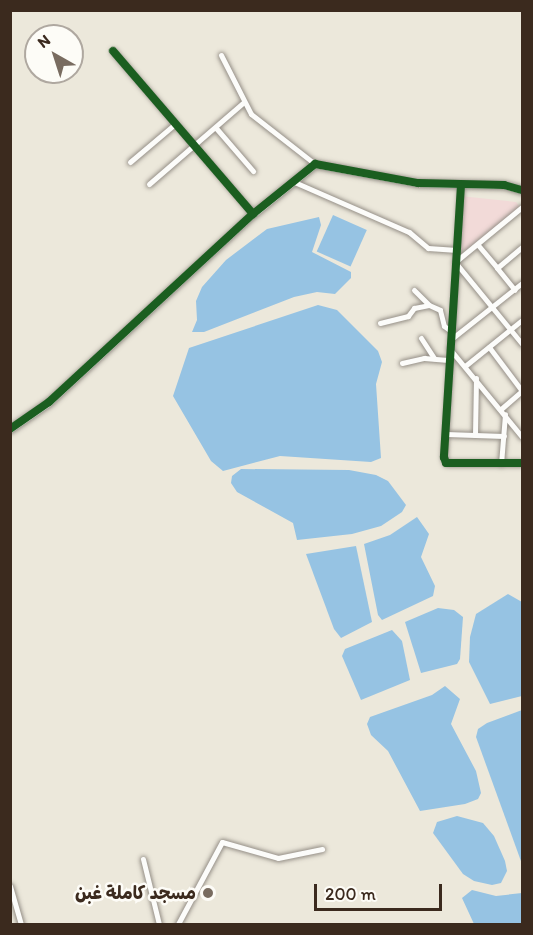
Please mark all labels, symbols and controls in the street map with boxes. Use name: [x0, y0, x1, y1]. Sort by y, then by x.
north arrow: [24, 24, 84, 84]
text: N: [33, 30, 54, 52]
scale bar: [317, 872, 444, 910]
place label: مسجد كاملة غبن: [75, 882, 196, 904]
text: 200 m: [325, 883, 376, 905]
marker: مسجد كاملة غبن: [201, 886, 215, 900]

